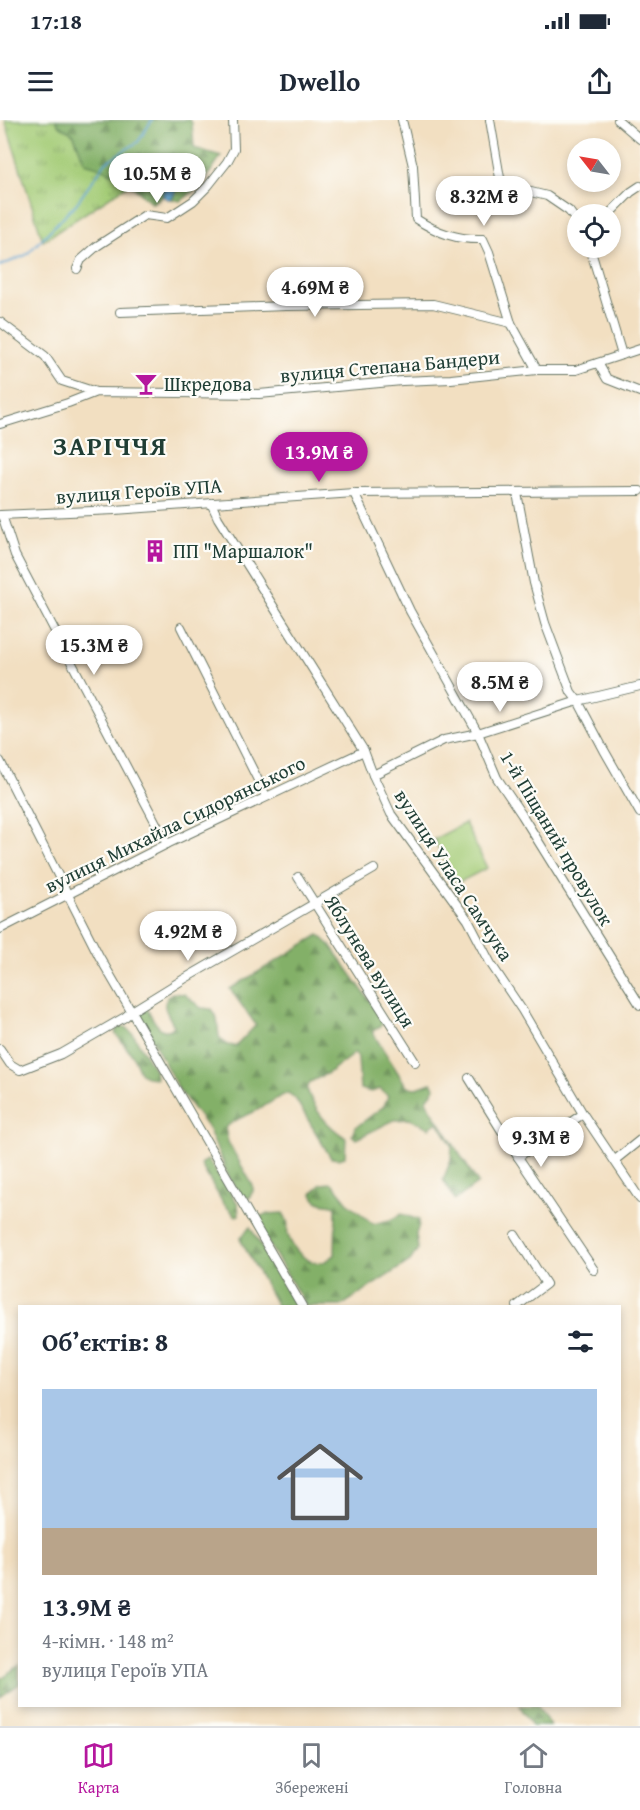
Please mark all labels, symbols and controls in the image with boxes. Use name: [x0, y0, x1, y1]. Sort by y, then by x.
text: 17:18: [30, 5, 82, 37]
text: Dwello: [280, 61, 360, 101]
icon: menu: [24, 65, 57, 98]
icon: share: [583, 65, 616, 98]
north arrow: [567, 138, 621, 192]
map controls: [567, 138, 621, 258]
pin: 10.5M ₴: [102, 153, 212, 204]
text: 10.5M ₴: [123, 158, 191, 187]
pin: 8.32M ₴: [429, 176, 539, 227]
text: 8.32M ₴: [450, 181, 518, 210]
button: locate: [567, 204, 621, 258]
pin: 4.69M ₴: [260, 267, 370, 318]
text: 4.69M ₴: [281, 272, 349, 301]
street label: вулиця Степана Бандери: [279, 341, 501, 390]
place label: Шкредова: [164, 369, 252, 398]
bar icon: Шкредова: [133, 371, 159, 397]
district label: ЗАРІЧЧЯ: [53, 426, 167, 465]
pin: 13.9M ₴: [264, 432, 374, 483]
text: 13.9M ₴: [285, 437, 353, 466]
street label: вулиця Героїв УПА: [55, 470, 223, 511]
place label: ПП "Маршалок": [173, 536, 313, 565]
building icon: ПП "Маршалок": [142, 538, 168, 564]
pin: 15.3M ₴: [39, 625, 149, 676]
text: 15.3M ₴: [60, 630, 128, 659]
pin: 8.5M ₴: [451, 662, 549, 713]
text: 8.5M ₴: [471, 667, 529, 696]
street label: 1-й Піщаний провулок: [494, 745, 622, 931]
street label: вулиця Михайла Сидорянського: [39, 748, 310, 899]
street label: вулиця Уласа Самчука: [388, 783, 521, 967]
street label: Яблунева вулиця: [317, 888, 423, 1033]
pin: 4.92M ₴: [133, 911, 243, 962]
text: 4.92M ₴: [154, 916, 222, 945]
pin: 9.3M ₴: [492, 1117, 590, 1168]
text: 9.3M ₴: [512, 1122, 570, 1151]
text: Об’єктів: 8: [42, 1322, 168, 1361]
icon: filters: [564, 1325, 597, 1358]
icon: home: [266, 1428, 374, 1536]
text: 13.9M ₴: [42, 1587, 131, 1626]
text: 4-кімн. · 148 m²: [42, 1626, 174, 1655]
text: вулиця Героїв УПА: [42, 1655, 208, 1684]
tab: Карта: [78, 1739, 119, 1799]
tab: Збережені: [275, 1739, 348, 1799]
tab: Головна: [504, 1739, 562, 1799]

